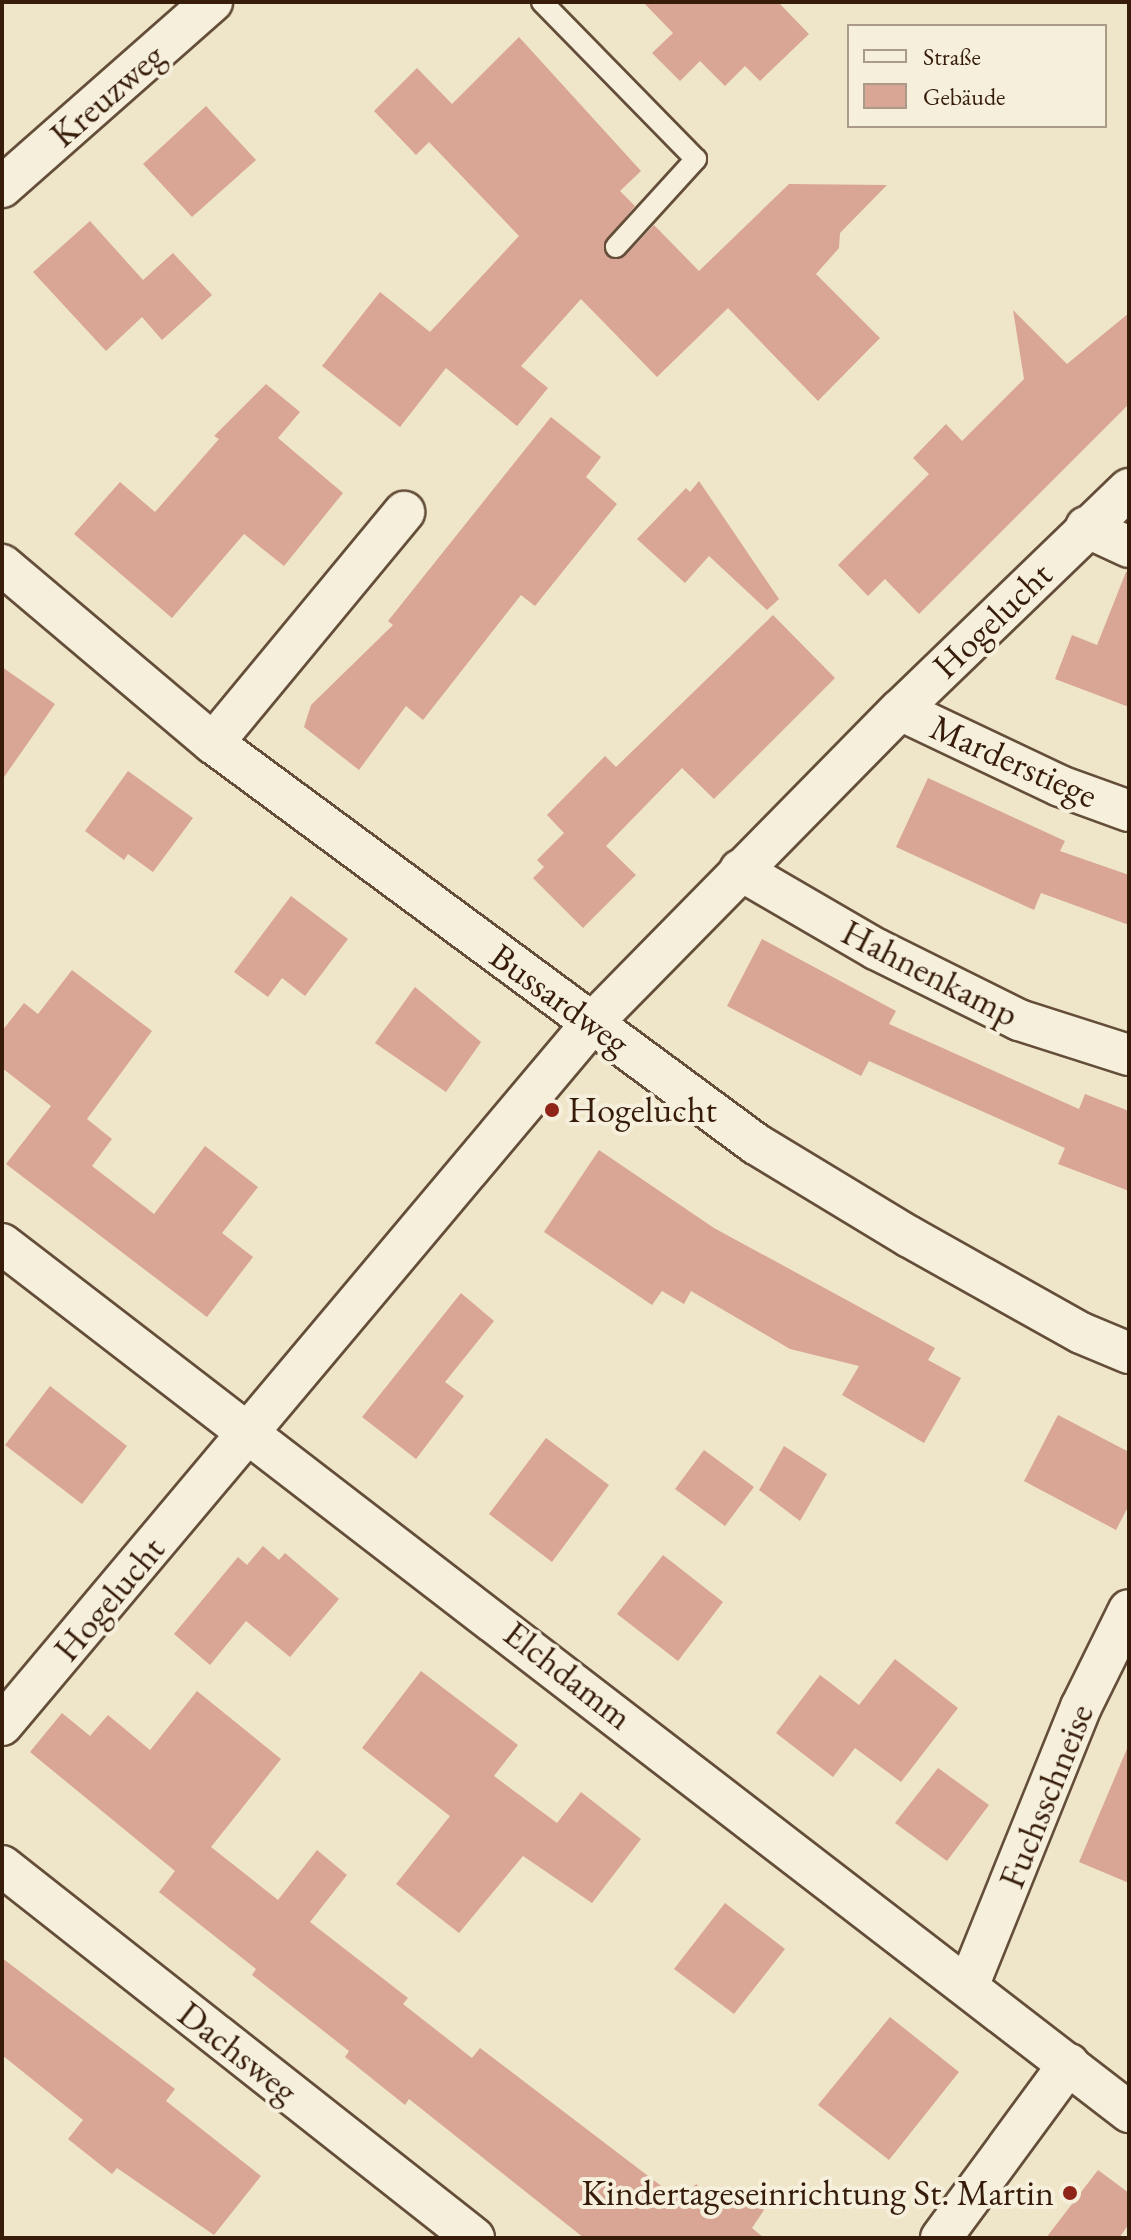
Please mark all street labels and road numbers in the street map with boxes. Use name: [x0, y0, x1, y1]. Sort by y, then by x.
street label: Kreuzweg: [41, 34, 173, 156]
street label: Hogelucht: [923, 553, 1061, 687]
street label: Marderstiege: [924, 705, 1104, 817]
street label: Hahnenkamp: [835, 910, 1025, 1036]
street label: Bussardweg: [482, 934, 638, 1064]
street label: Hogelucht: [45, 1528, 173, 1670]
street label: Elchdamm: [495, 1612, 641, 1738]
street label: Fuchsschneise: [990, 1698, 1102, 1894]
street label: Dachsweg: [170, 1992, 306, 2112]

